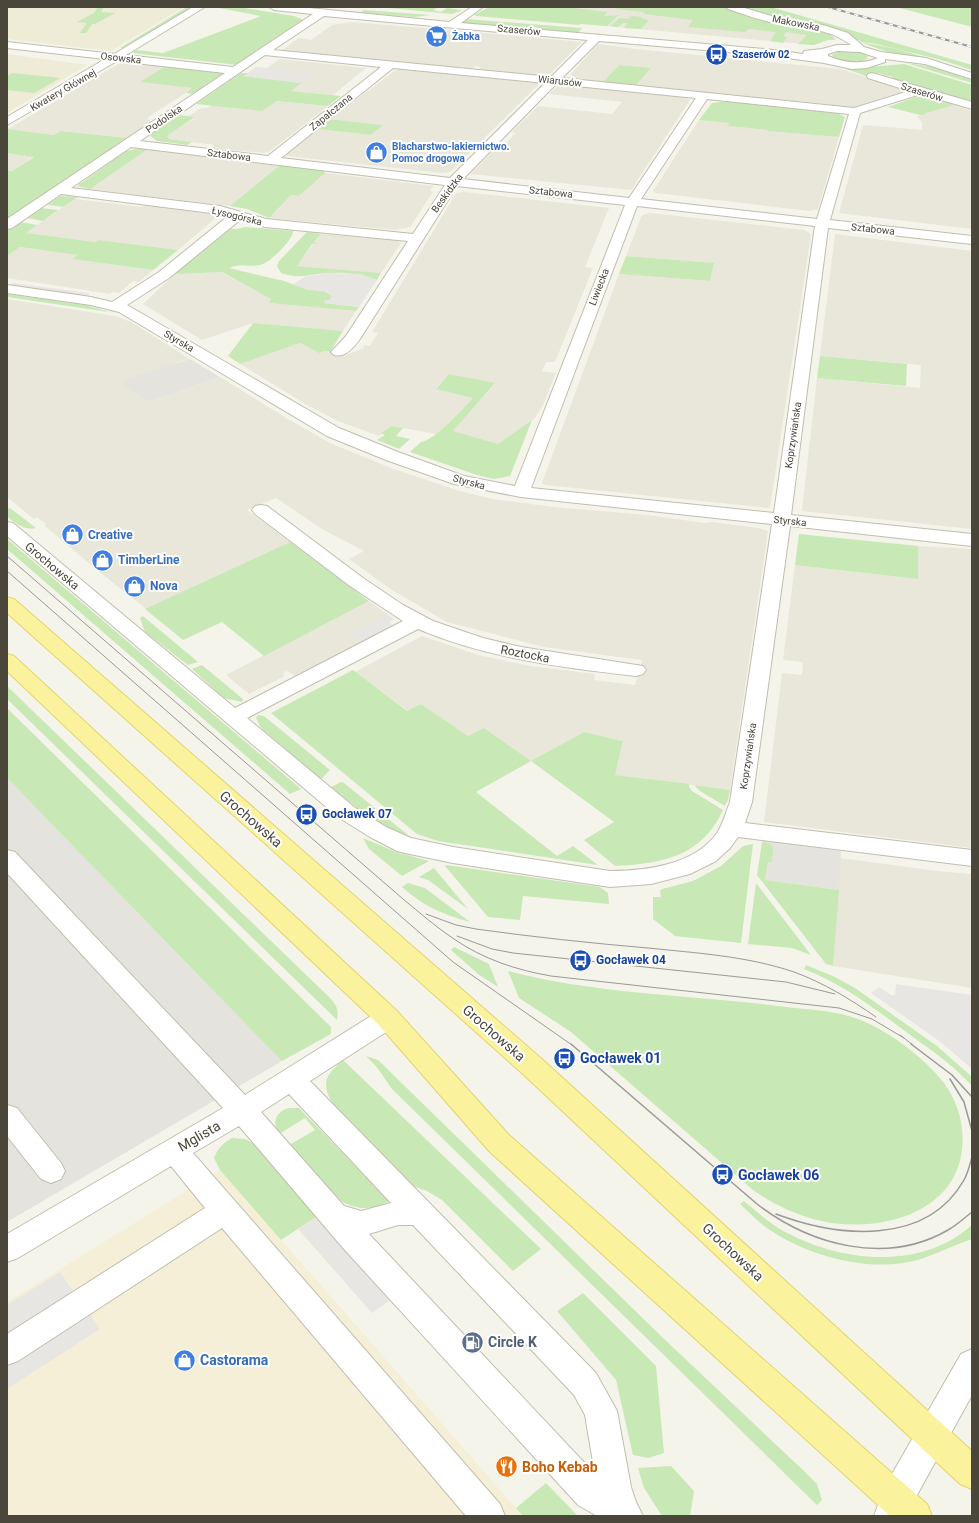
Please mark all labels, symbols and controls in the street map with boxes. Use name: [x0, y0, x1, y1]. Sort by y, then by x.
street label: Makowska: [771, 13, 821, 33]
supermarket icon: Żabka: [423, 23, 449, 49]
street label: Szaserów: [497, 23, 542, 37]
place label: Żabka: [452, 29, 480, 42]
bus stop icon: Szaserów 02: [703, 41, 729, 67]
place label: Szaserów 02: [732, 49, 790, 60]
street label: Osowska: [100, 50, 142, 66]
street label: Kwatery Głównej: [28, 67, 98, 113]
street label: Wiarusów: [538, 73, 583, 89]
street label: Szaserów: [900, 80, 945, 104]
street label: Zapałczana: [307, 91, 355, 133]
street label: Podolska: [144, 103, 184, 135]
shop icon: Blacharstwo-lakiernictwo. Pomoc drogowa: [363, 139, 389, 165]
place label: Blacharstwo-lakiernictwo. Pomoc drogowa: [392, 141, 510, 164]
street label: Sztabowa: [207, 147, 251, 163]
street label: Beskidzka: [429, 171, 465, 215]
street label: Sztabowa: [529, 184, 573, 200]
street label: Łysogórska: [211, 204, 263, 228]
street label: Sztabowa: [851, 221, 895, 237]
street label: Liwiecka: [587, 267, 611, 307]
street label: Styrska: [162, 328, 196, 354]
street label: Koprzywiańska: [783, 401, 803, 469]
street label: Styrska: [452, 472, 486, 492]
street label: Styrska: [773, 514, 807, 528]
shop icon: Creative: [59, 522, 85, 548]
place label: Creative: [88, 528, 133, 542]
street label: Grochowska: [22, 539, 82, 593]
shop icon: TimberLine: [89, 547, 115, 573]
place label: TimberLine: [118, 553, 180, 567]
shop icon: Nova: [121, 573, 147, 599]
place label: Nova: [150, 579, 178, 593]
street label: Roztocka: [499, 642, 551, 666]
street label: Koprzywiańska: [738, 722, 758, 790]
street label: Grochowska: [216, 788, 286, 850]
bus stop icon: Gocławek 07: [293, 801, 319, 827]
place label: Gocławek 07: [322, 807, 392, 821]
bus stop icon: Gocławek 04: [567, 947, 593, 973]
place label: Gocławek 04: [596, 953, 666, 967]
street label: Grochowska: [459, 1002, 529, 1064]
bus stop icon: Gocławek 01: [552, 1045, 578, 1071]
place label: Gocławek 01: [580, 1050, 661, 1066]
street label: Mglista: [175, 1117, 223, 1155]
bus stop icon: Gocławek 06: [710, 1162, 736, 1188]
place label: Gocławek 06: [738, 1167, 819, 1183]
street label: Grochowska: [699, 1220, 767, 1284]
fuel station icon: Circle K: [459, 1329, 485, 1355]
place label: Circle K: [488, 1334, 537, 1350]
shop icon: Castorama: [171, 1347, 197, 1373]
place label: Castorama: [200, 1352, 269, 1368]
restaurant icon: Boho Kebab: [494, 1454, 520, 1480]
place label: Boho Kebab: [522, 1459, 598, 1475]

